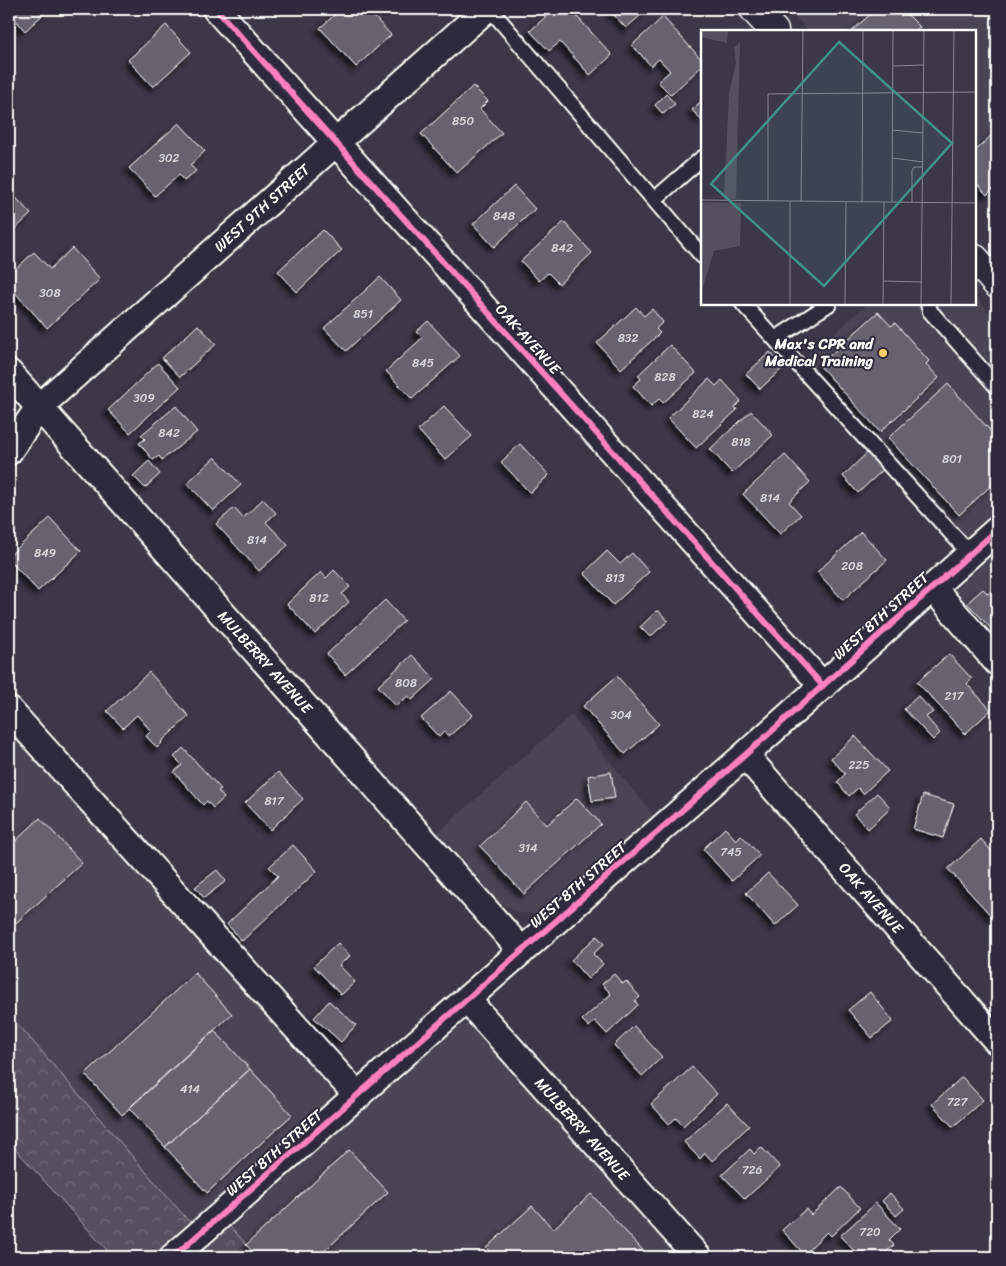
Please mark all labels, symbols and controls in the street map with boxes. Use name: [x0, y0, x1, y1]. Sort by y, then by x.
inset map: [701, 30, 976, 305]
house number: 850: [452, 110, 474, 132]
house number: 302: [158, 147, 180, 169]
street label: WEST 9TH STREET: [208, 156, 317, 259]
house number: 848: [493, 205, 515, 227]
house number: 842: [551, 237, 573, 259]
house number: 308: [39, 282, 61, 304]
street label: OAK AVENUE: [489, 298, 568, 382]
house number: 851: [353, 303, 373, 325]
house number: 832: [618, 327, 638, 349]
place label: Max's CPR and Medical Training: [764, 331, 874, 374]
marker: Max's CPR and Medical Training: [877, 347, 889, 359]
house number: 845: [412, 352, 434, 374]
house number: 828: [654, 366, 676, 388]
house number: 309: [133, 387, 155, 409]
house number: 824: [692, 403, 714, 425]
house number: 842: [158, 422, 180, 444]
house number: 818: [731, 431, 751, 453]
house number: 801: [942, 448, 962, 470]
house number: 814: [760, 487, 780, 509]
house number: 814: [247, 529, 267, 551]
house number: 849: [34, 542, 56, 564]
house number: 208: [841, 555, 863, 577]
street label: WEST 8TH STREET: [827, 564, 936, 667]
house number: 813: [606, 567, 625, 589]
house number: 812: [309, 587, 329, 609]
street label: MULBERRY AVENUE: [211, 604, 320, 721]
house number: 808: [395, 672, 417, 694]
house number: 217: [945, 685, 965, 707]
house number: 304: [610, 704, 632, 726]
house number: 225: [848, 754, 870, 776]
house number: 817: [264, 790, 285, 812]
street label: WEST 8TH STREET: [523, 834, 634, 935]
house number: 314: [518, 837, 538, 859]
house number: 745: [720, 841, 742, 863]
street label: OAK AVENUE: [832, 856, 911, 941]
street label: MULBERRY AVENUE: [528, 1071, 637, 1188]
house number: 414: [180, 1078, 201, 1100]
house number: 727: [947, 1091, 968, 1113]
street label: WEST 8TH STREET: [219, 1102, 330, 1203]
house number: 726: [742, 1159, 762, 1181]
house number: 720: [859, 1221, 881, 1243]

